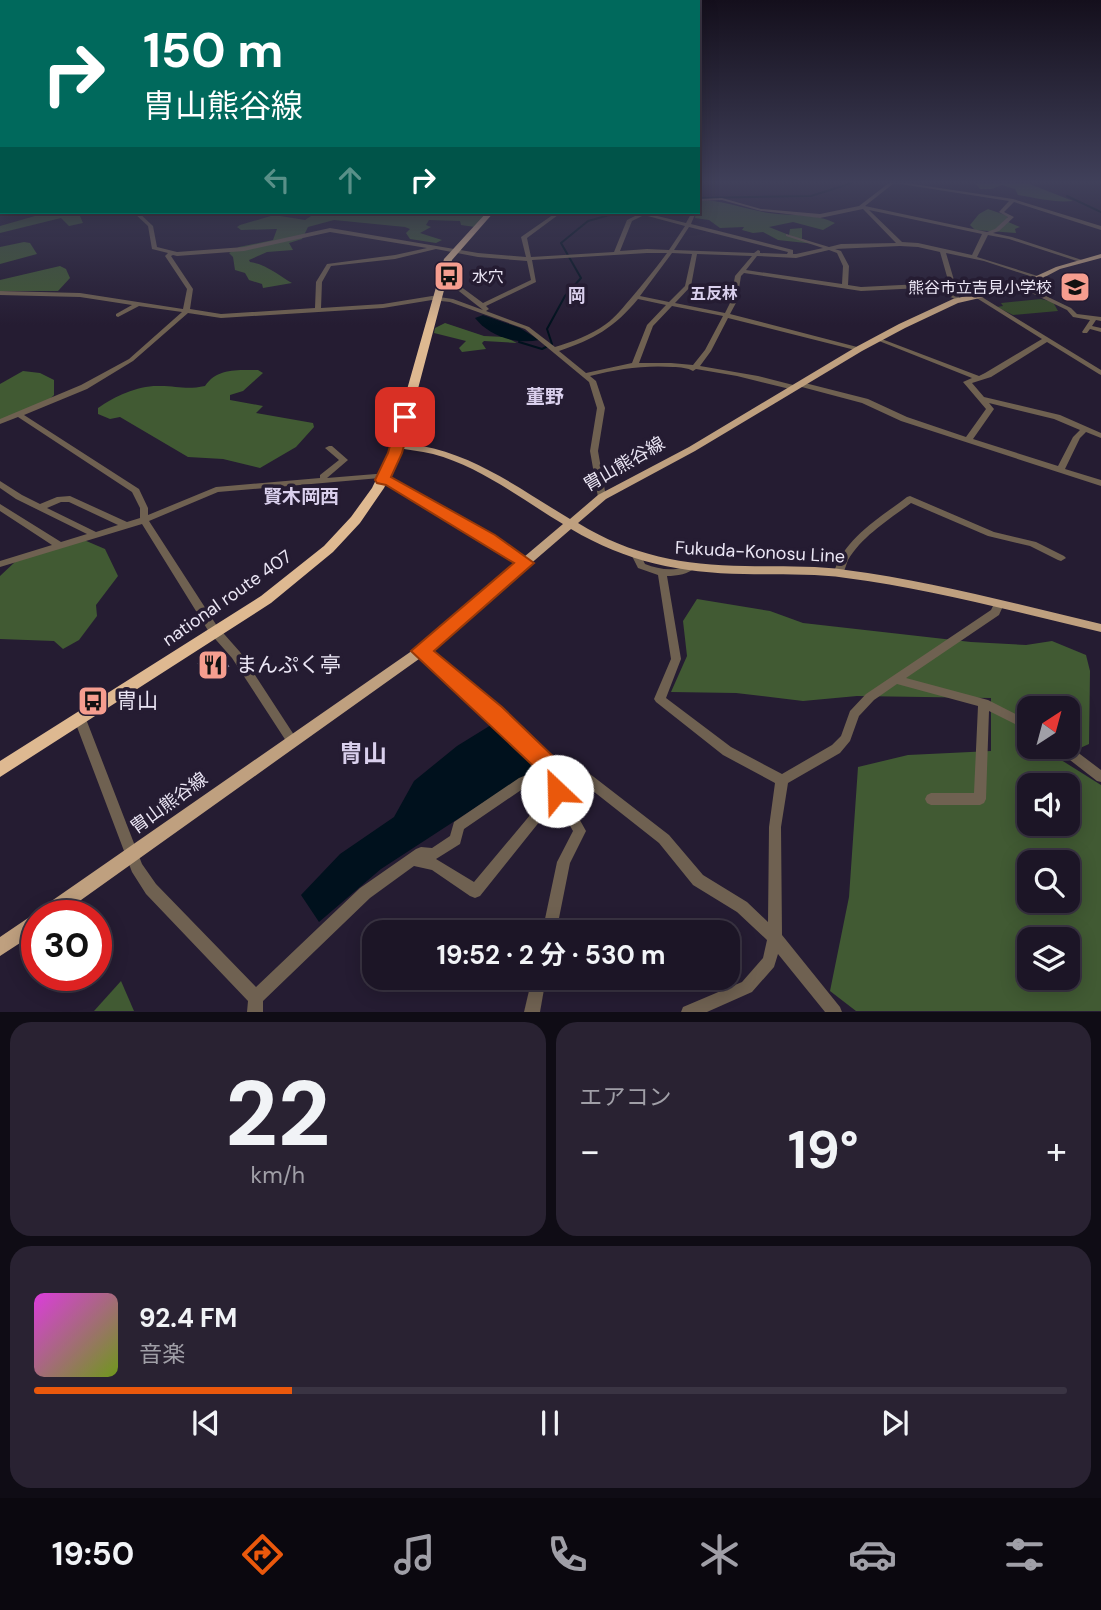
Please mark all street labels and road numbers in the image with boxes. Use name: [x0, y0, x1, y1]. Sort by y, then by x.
street label: 胄山熊谷線: [579, 431, 669, 497]
street label: Fukuda-Konosu Line: [674, 536, 846, 568]
street label: national route 407: [158, 544, 296, 652]
street label: 胄山熊谷線: [126, 767, 212, 839]

